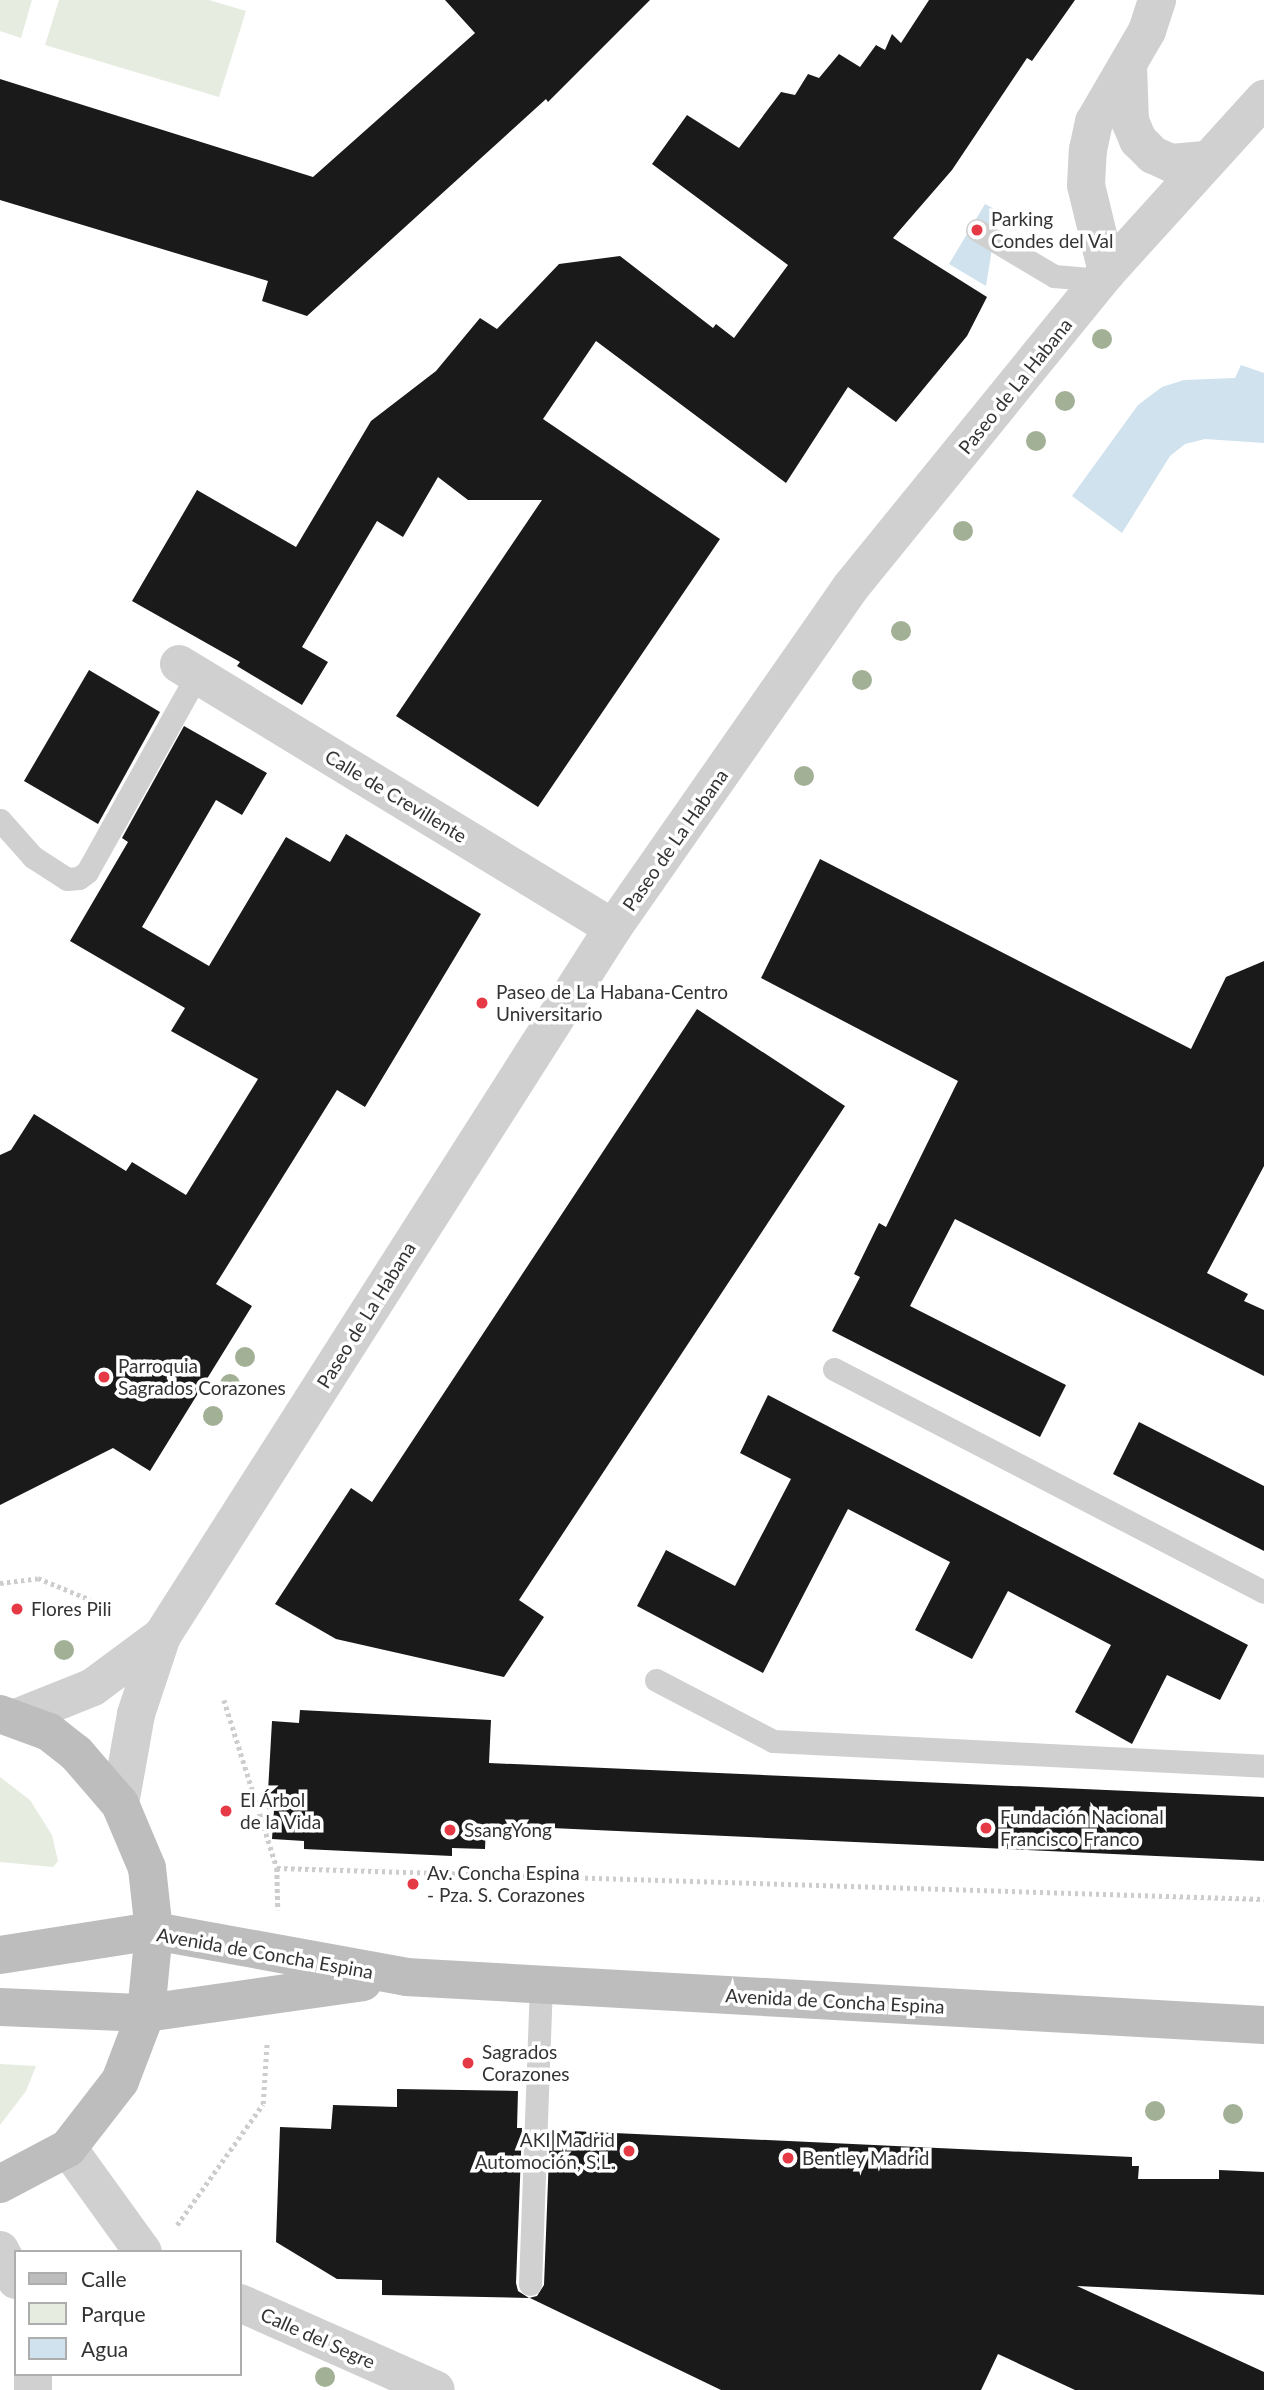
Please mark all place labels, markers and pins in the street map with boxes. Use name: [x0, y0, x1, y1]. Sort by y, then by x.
place label: Parking Condes del Val: [991, 208, 1114, 252]
marker: Parking Condes del Val: [969, 222, 985, 238]
place label: Paseo de La Habana-Centro Universitario: [496, 981, 728, 1025]
marker: Paseo de La Habana-Centro Universitario: [474, 995, 490, 1011]
place label: Parroquia Sagrados Corazones: [118, 1355, 286, 1399]
marker: Parroquia Sagrados Corazones: [96, 1369, 112, 1385]
place label: Flores Pili: [31, 1598, 111, 1620]
marker: Flores Pili: [9, 1601, 25, 1617]
place label: El Árbol de la Vida: [240, 1789, 322, 1833]
marker: El Árbol de la Vida: [218, 1803, 234, 1819]
place label: Fundación Nacional Francisco Franco: [1000, 1806, 1164, 1850]
place label: SsangYong: [464, 1819, 552, 1841]
marker: Fundación Nacional Francisco Franco: [978, 1820, 994, 1836]
marker: SsangYong: [442, 1822, 458, 1838]
place label: Av. Concha Espina - Pza. S. Corazones: [427, 1862, 585, 1906]
marker: Av. Concha Espina - Pza. S. Corazones: [405, 1876, 421, 1892]
place label: Sagrados Corazones: [482, 2041, 570, 2085]
marker: Sagrados Corazones: [460, 2055, 476, 2071]
place label: AKI Madrid Automoción, S.L.: [475, 2129, 615, 2173]
marker: AKI Madrid Automoción, S.L.: [621, 2143, 637, 2159]
place label: Bentley Madrid: [802, 2147, 930, 2169]
marker: Bentley Madrid: [780, 2150, 796, 2166]

